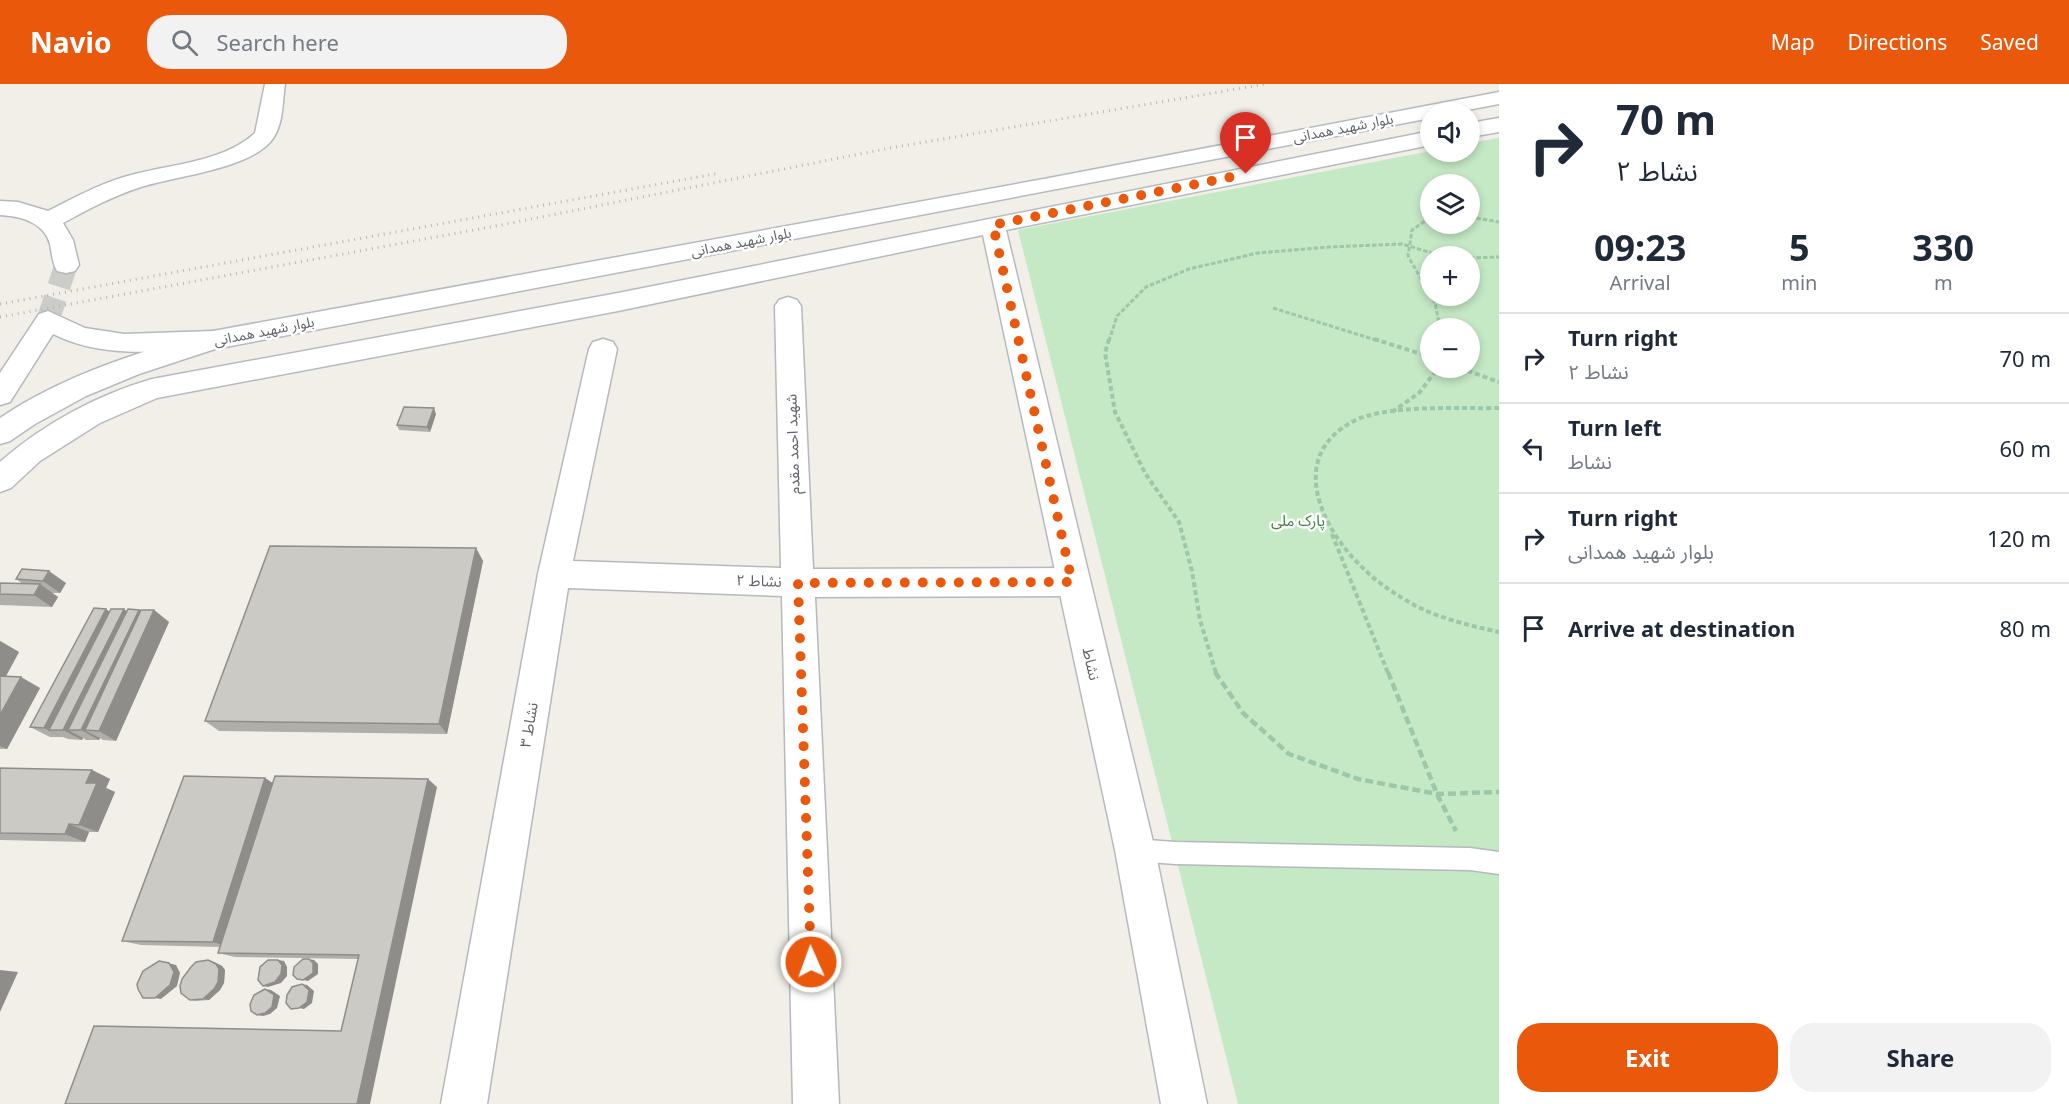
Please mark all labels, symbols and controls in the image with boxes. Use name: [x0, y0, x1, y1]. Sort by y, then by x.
search box: [147, 15, 567, 69]
text: Navio: [30, 23, 111, 61]
icon: search: [168, 26, 201, 59]
text: Search here: [216, 27, 339, 57]
text: Map: [1771, 28, 1815, 56]
text: Directions: [1848, 28, 1947, 56]
text: Saved: [1980, 28, 2039, 56]
text: 70 m: [1616, 90, 1716, 147]
map controls: [1420, 102, 1480, 378]
button: sound: [1420, 102, 1480, 162]
street label: بلوار شهید همدانی: [1291, 108, 1395, 147]
icon: right: [1517, 108, 1595, 186]
pin: [1220, 112, 1271, 174]
icon: arrive: [1229, 121, 1262, 154]
text: نشاط ۲: [1616, 152, 1698, 189]
button: layers: [1420, 174, 1480, 234]
street label: بلوار شهید همدانی: [689, 222, 793, 261]
text: 09:23: [1594, 223, 1686, 272]
text: 5: [1789, 223, 1810, 272]
text: 330: [1912, 223, 1974, 272]
button: +: [1420, 246, 1480, 306]
text: Arrival: [1610, 269, 1671, 296]
text: min: [1781, 269, 1817, 296]
text: m: [1934, 269, 1953, 296]
street label: بلوار شهید همدانی: [212, 311, 316, 350]
button: −: [1420, 318, 1480, 378]
text: Turn right: [1568, 322, 1678, 352]
icon: right: [1517, 342, 1550, 375]
text: 70 m: [2000, 343, 2051, 373]
text: نشاط ۲: [1568, 358, 1629, 385]
street label: شهید احمد مقدم: [780, 393, 806, 495]
text: Turn left: [1568, 412, 1662, 442]
icon: left: [1517, 432, 1550, 465]
text: 60 m: [2000, 433, 2051, 463]
text: نشاط: [1568, 448, 1612, 475]
text: Turn right: [1568, 502, 1678, 532]
park label: پارک ملی: [1271, 510, 1325, 531]
icon: right: [1517, 522, 1550, 555]
text: 120 m: [1987, 523, 2051, 553]
text: بلوار شهید همدانی: [1568, 538, 1714, 565]
street label: نشاط ۲: [736, 569, 782, 591]
icon: arrive: [1517, 612, 1550, 645]
text: Arrive at destination: [1568, 613, 1795, 643]
text: 80 m: [2000, 613, 2051, 643]
street label: نشاط: [1079, 645, 1105, 682]
street label: نشاط ۳: [514, 701, 542, 749]
position arrow: [779, 930, 843, 994]
button: Exit: [1517, 1023, 1778, 1092]
button: Share: [1790, 1023, 2051, 1092]

